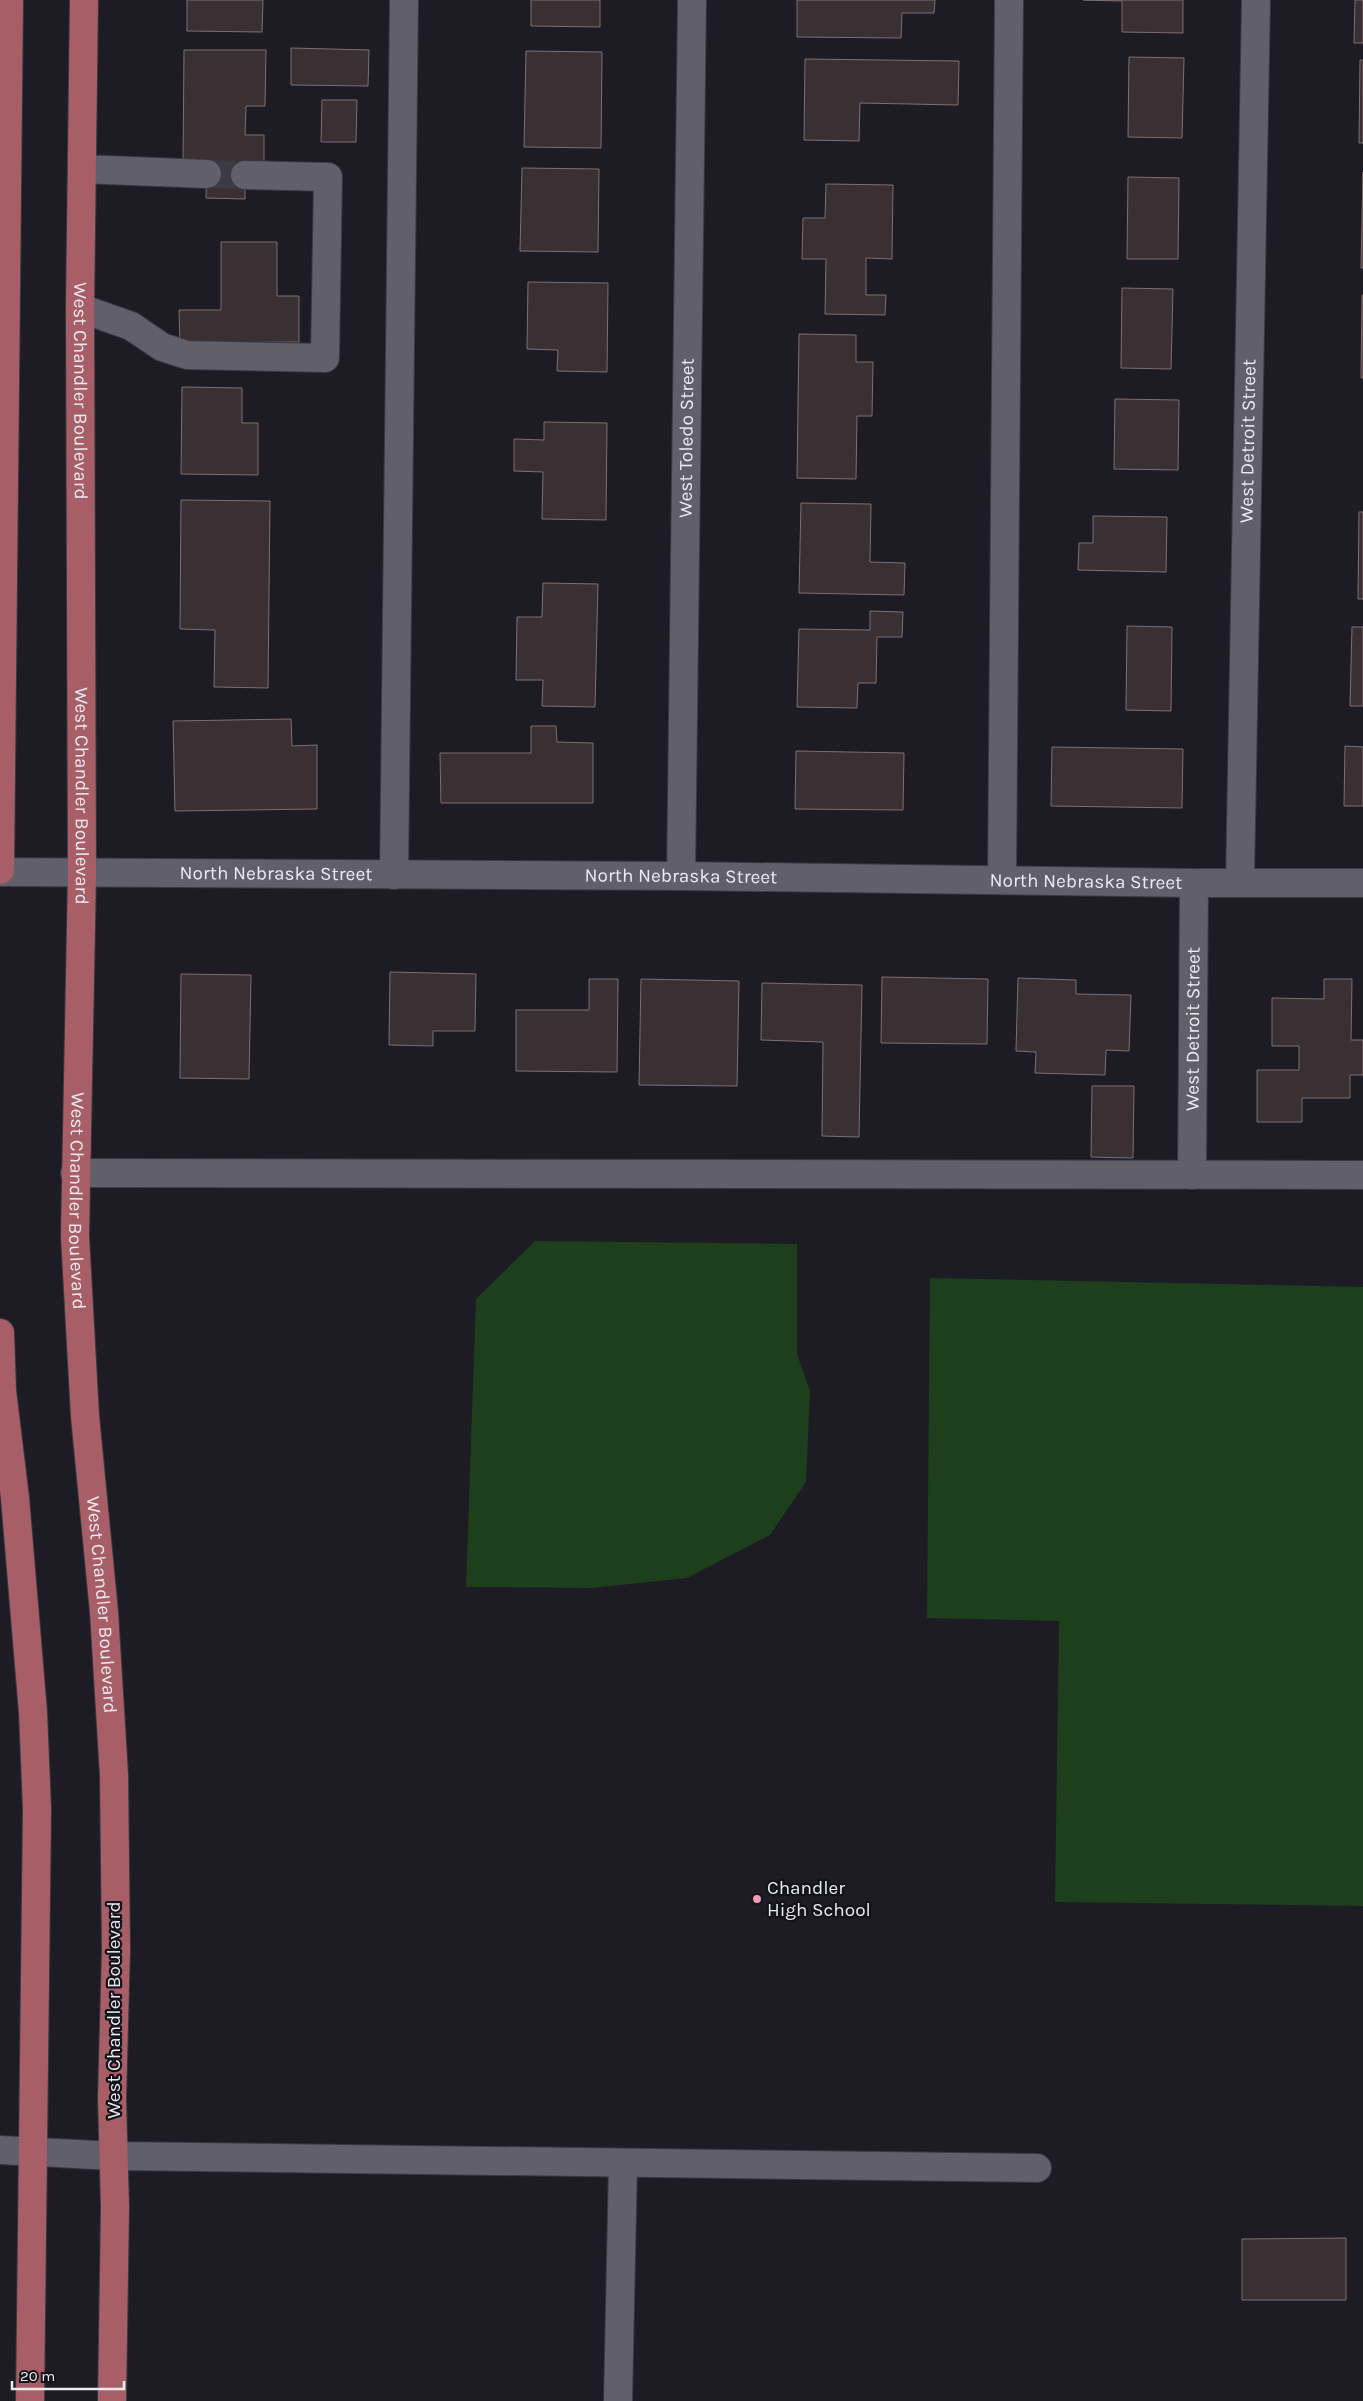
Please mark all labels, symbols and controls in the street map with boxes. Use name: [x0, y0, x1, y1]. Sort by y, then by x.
street label: West Chandler Boulevard: [69, 282, 92, 500]
street label: West Toledo Street: [674, 358, 699, 518]
street label: West Detroit Street: [1236, 359, 1260, 523]
street label: West Chandler Boulevard: [70, 687, 93, 905]
street label: North Nebraska Street: [180, 862, 372, 885]
street label: North Nebraska Street: [585, 864, 777, 888]
street label: North Nebraska Street: [989, 869, 1182, 894]
street label: West Detroit Street: [1181, 947, 1205, 1111]
street label: West Chandler Boulevard: [64, 1092, 90, 1310]
street label: West Chandler Boulevard: [82, 1495, 121, 1714]
place label: Chandler High School: [767, 1877, 871, 1921]
marker: Chandler High School: [751, 1893, 763, 1905]
street label: West Chandler Boulevard: [103, 1901, 125, 2119]
scale bar: [12, 2358, 125, 2390]
text: 20 m: [20, 2367, 55, 2385]

